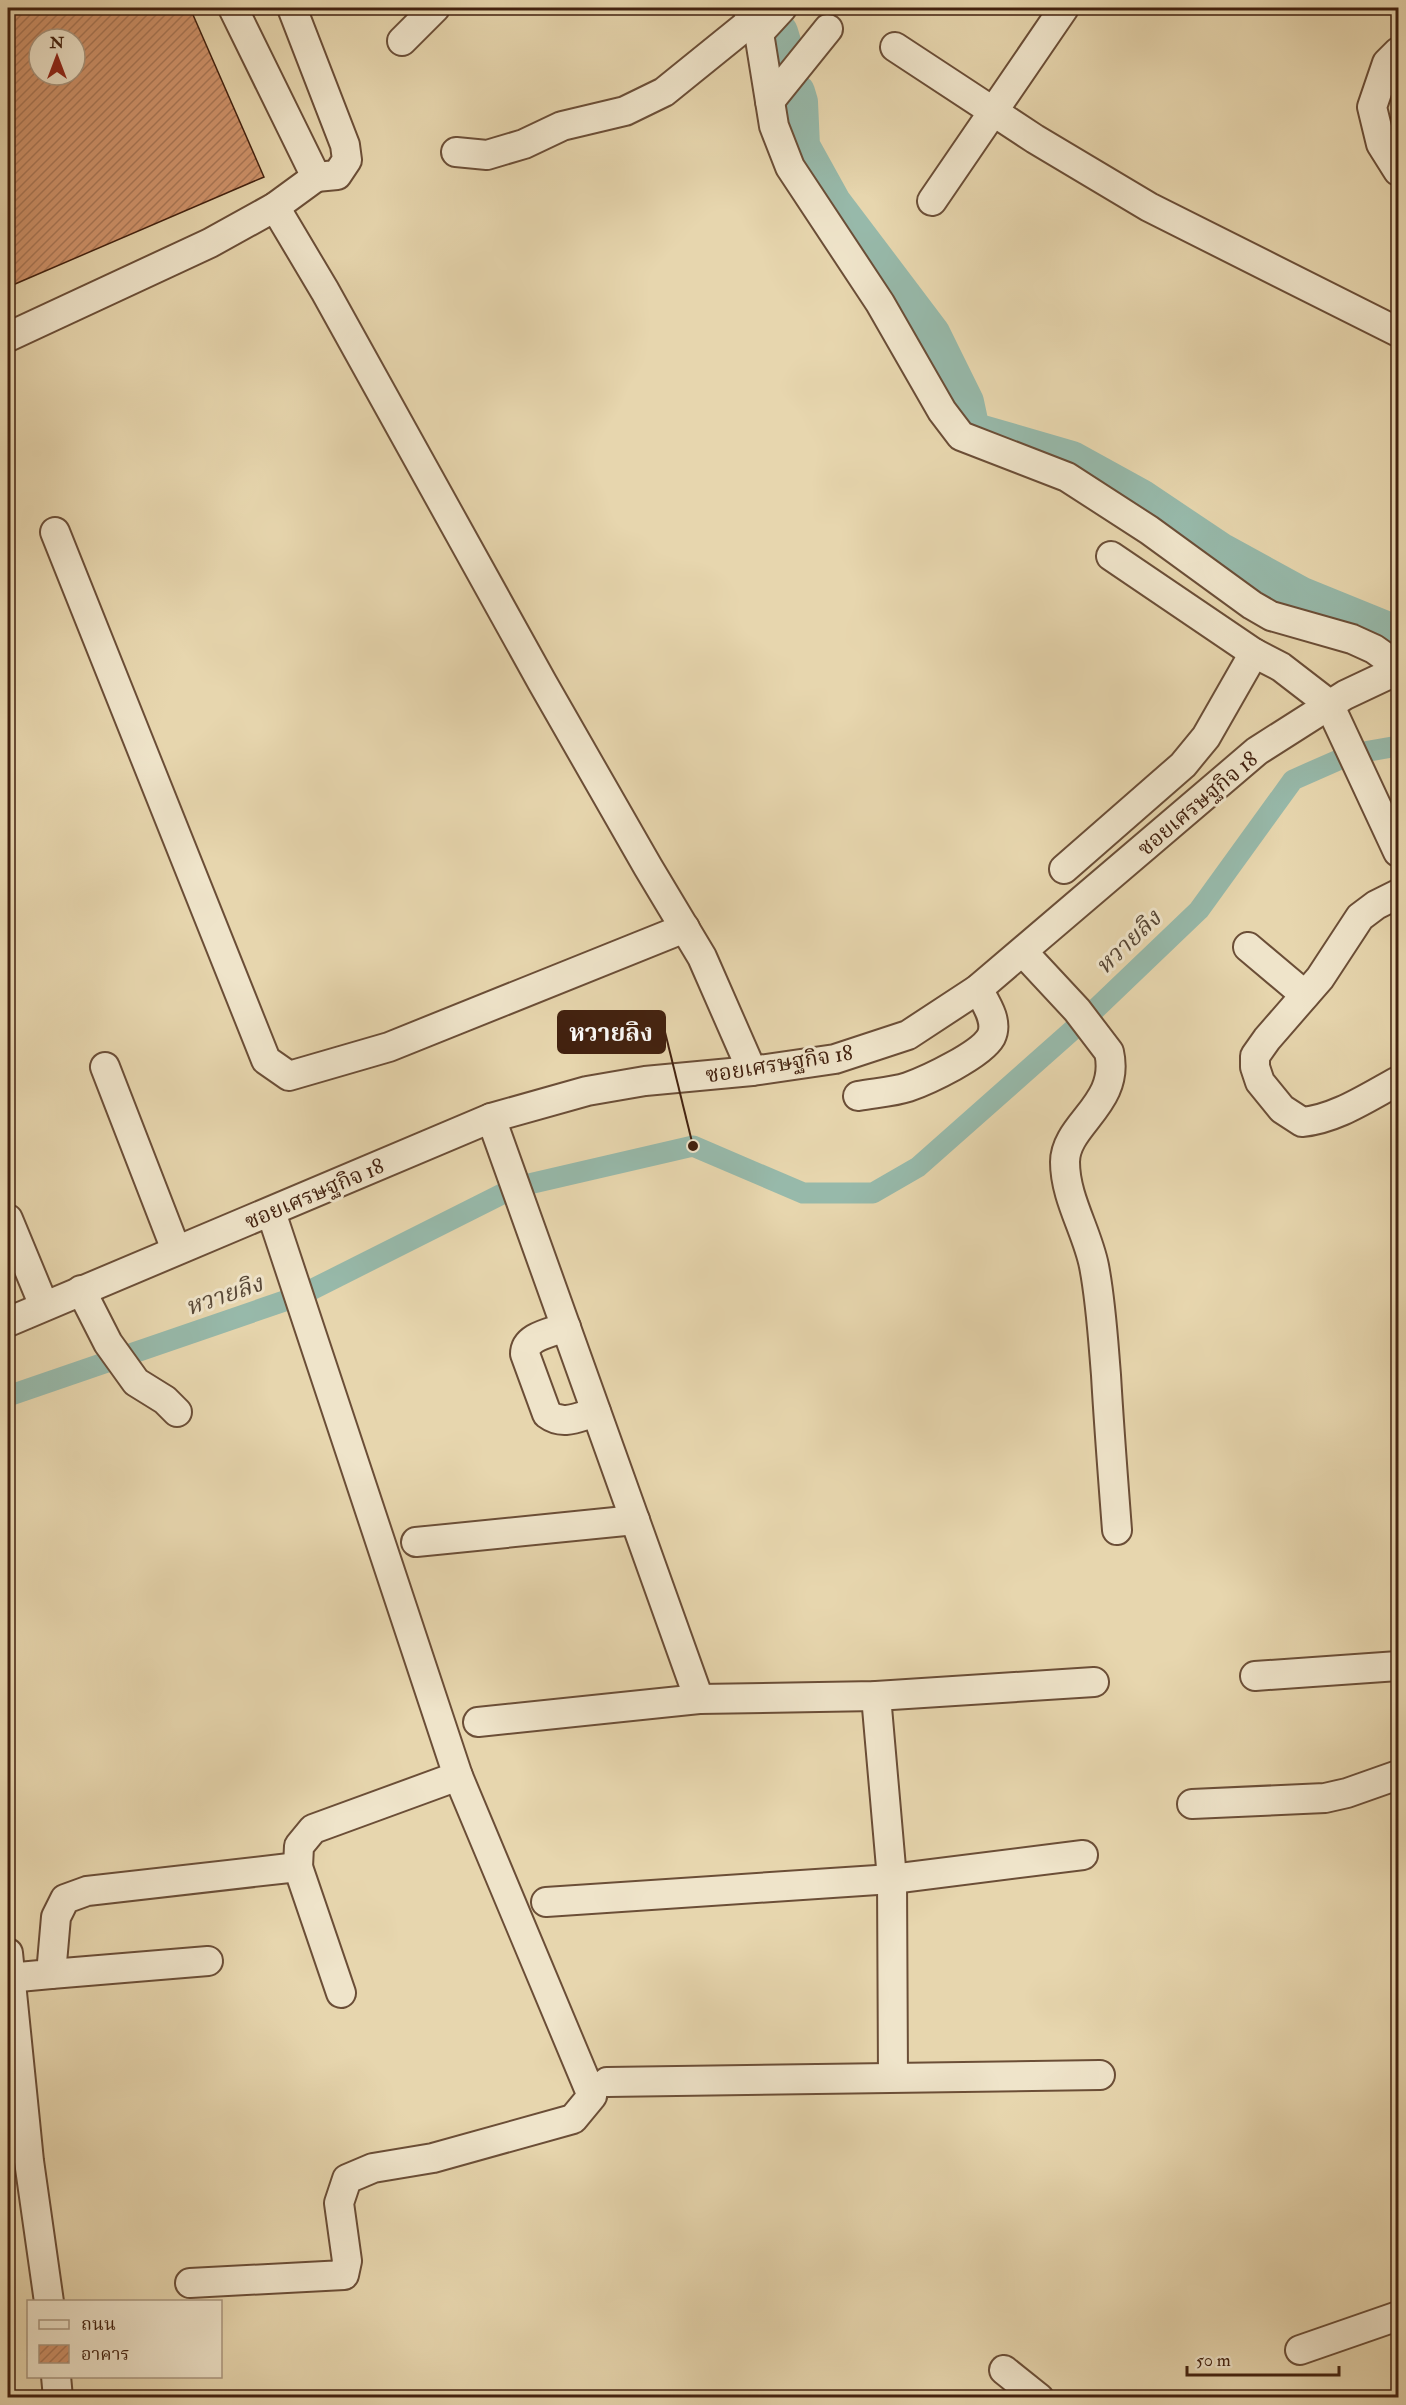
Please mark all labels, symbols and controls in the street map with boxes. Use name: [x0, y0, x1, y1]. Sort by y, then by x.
north arrow: [27, 27, 87, 87]
text: N: [49, 33, 65, 53]
street label: ซอยเศรษฐกิจ 18: [1132, 745, 1264, 862]
water label: หวายลิง: [1089, 903, 1169, 981]
callout: หวายลิง: [558, 1011, 665, 1053]
text: หวายลิง: [569, 1018, 653, 1049]
street label: ซอยเศรษฐกิจ 18: [703, 1039, 855, 1089]
street label: ซอยเศรษฐกิจ 18: [240, 1152, 388, 1236]
water label: หวายลิง: [181, 1267, 268, 1323]
legend: [27, 2300, 222, 2378]
text: ถนน: [81, 2313, 116, 2336]
scale bar: [1187, 2339, 1338, 2377]
text: อาคาร: [81, 2343, 130, 2366]
text: 50 m: [1196, 2349, 1231, 2372]

